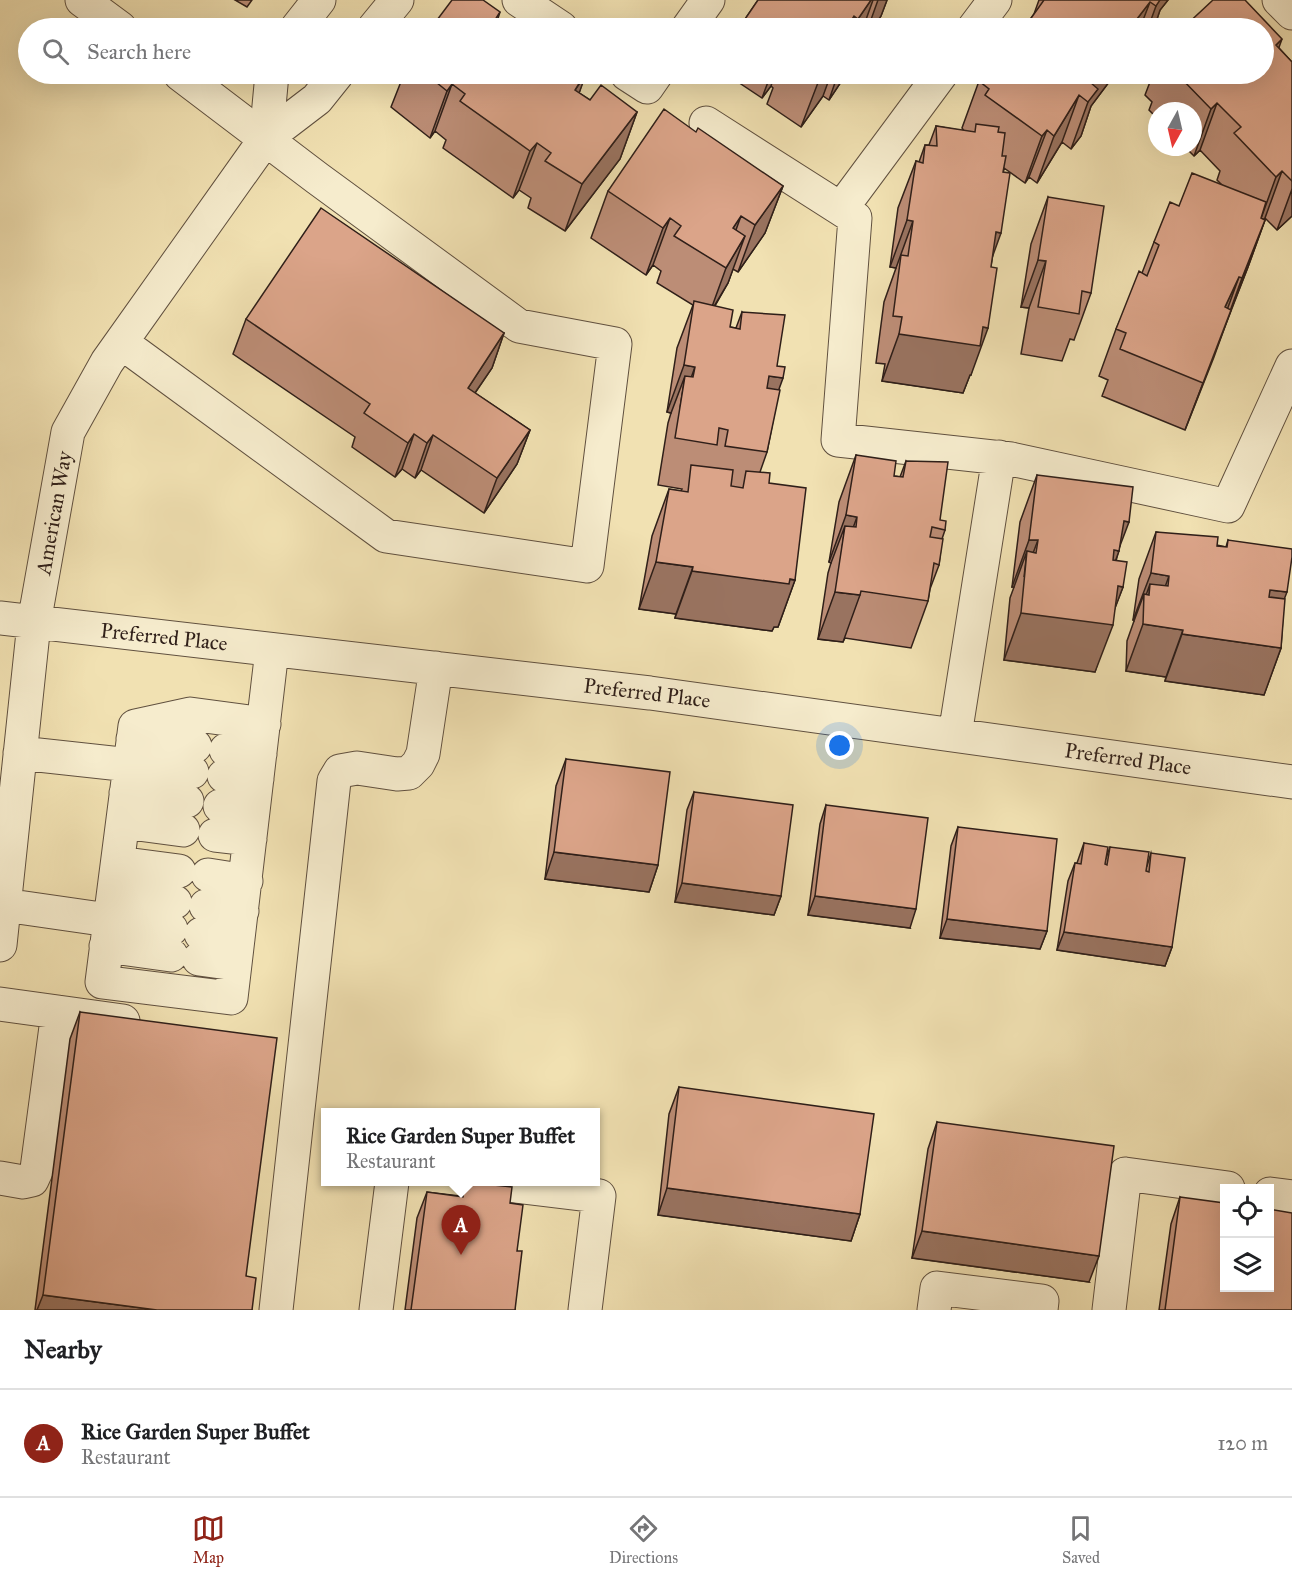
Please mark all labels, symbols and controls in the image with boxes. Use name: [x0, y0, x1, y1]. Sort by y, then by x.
search box: [18, 18, 1274, 84]
icon: search: [39, 35, 72, 68]
text: Search here: [87, 38, 191, 65]
north arrow: [1148, 102, 1202, 156]
street label: American Way: [30, 448, 78, 578]
street label: Preferred Place: [99, 617, 229, 657]
street label: Preferred Place: [582, 672, 712, 714]
your location: [825, 731, 854, 760]
street label: Preferred Place: [1063, 737, 1193, 781]
popup: [321, 1108, 600, 1186]
text: Rice Garden Super Buffet: [346, 1122, 575, 1149]
text: Restaurant: [346, 1149, 436, 1173]
map controls: [1220, 1184, 1274, 1292]
button: locate: [1220, 1184, 1274, 1238]
pin: A: [442, 1206, 480, 1255]
button: layers: [1220, 1238, 1274, 1292]
text: Nearby: [24, 1333, 102, 1365]
text: Rice Garden Super Buffet: [81, 1418, 310, 1445]
text: A: [37, 1431, 50, 1455]
text: 120 m: [1217, 1431, 1268, 1455]
text: Restaurant: [81, 1445, 171, 1469]
tab: Map: [192, 1512, 225, 1567]
tab: Directions: [609, 1512, 678, 1567]
tab: Saved: [1062, 1512, 1100, 1567]

